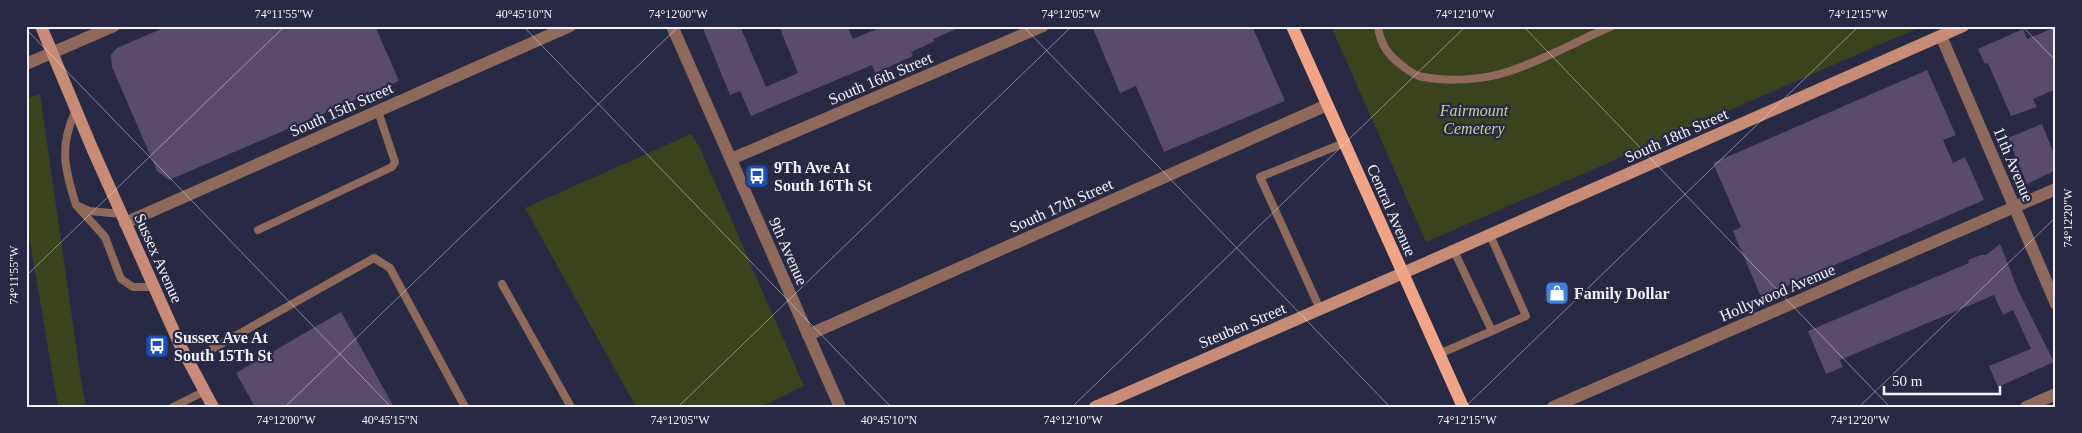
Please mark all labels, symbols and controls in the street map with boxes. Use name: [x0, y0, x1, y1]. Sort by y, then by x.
text: 74°11'55"W: [255, 7, 314, 21]
text: 40°45'10"N: [496, 7, 553, 21]
text: 74°12'00"W: [648, 7, 708, 21]
text: 74°12'05"W: [1041, 7, 1101, 21]
text: 74°12'10"W: [1435, 7, 1495, 21]
text: 74°12'15"W: [1828, 7, 1888, 21]
street label: South 16th Street: [826, 49, 935, 108]
street label: South 15th Street: [287, 79, 396, 140]
park label: Fairmount Cemetery: [1439, 102, 1509, 138]
street label: South 18th Street: [1622, 105, 1731, 166]
street label: 11th Avenue: [1990, 124, 2037, 204]
place label: 9Th Ave At South 16Th St: [774, 159, 872, 194]
street label: Central Avenue: [1364, 162, 1419, 259]
bus stop icon: 9Th Ave At South 16Th St: [744, 163, 770, 189]
street label: South 17th Street: [1007, 175, 1116, 236]
text: 74°12'20"W: [2061, 188, 2075, 248]
street label: Sussex Avenue: [131, 211, 186, 306]
street label: 9th Avenue: [766, 215, 811, 288]
text: 74°11'55"W: [7, 245, 21, 304]
street label: Hollywood Avenue: [1717, 260, 1838, 325]
shop icon: Family Dollar: [1544, 280, 1570, 306]
place label: Family Dollar: [1574, 285, 1670, 303]
street label: Steuben Street: [1196, 299, 1289, 351]
place label: Sussex Ave At South 15Th St: [174, 329, 272, 364]
bus stop icon: Sussex Ave At South 15Th St: [144, 333, 170, 359]
scale bar: [1884, 363, 2001, 395]
text: 50 m: [1892, 373, 1923, 389]
text: 74°12'00"W: [256, 413, 316, 427]
text: 40°45'15"N: [362, 413, 419, 427]
text: 74°12'05"W: [650, 413, 710, 427]
text: 40°45'10"N: [861, 413, 918, 427]
text: 74°12'10"W: [1043, 413, 1103, 427]
text: 74°12'15"W: [1437, 413, 1497, 427]
text: 74°12'20"W: [1830, 413, 1890, 427]

